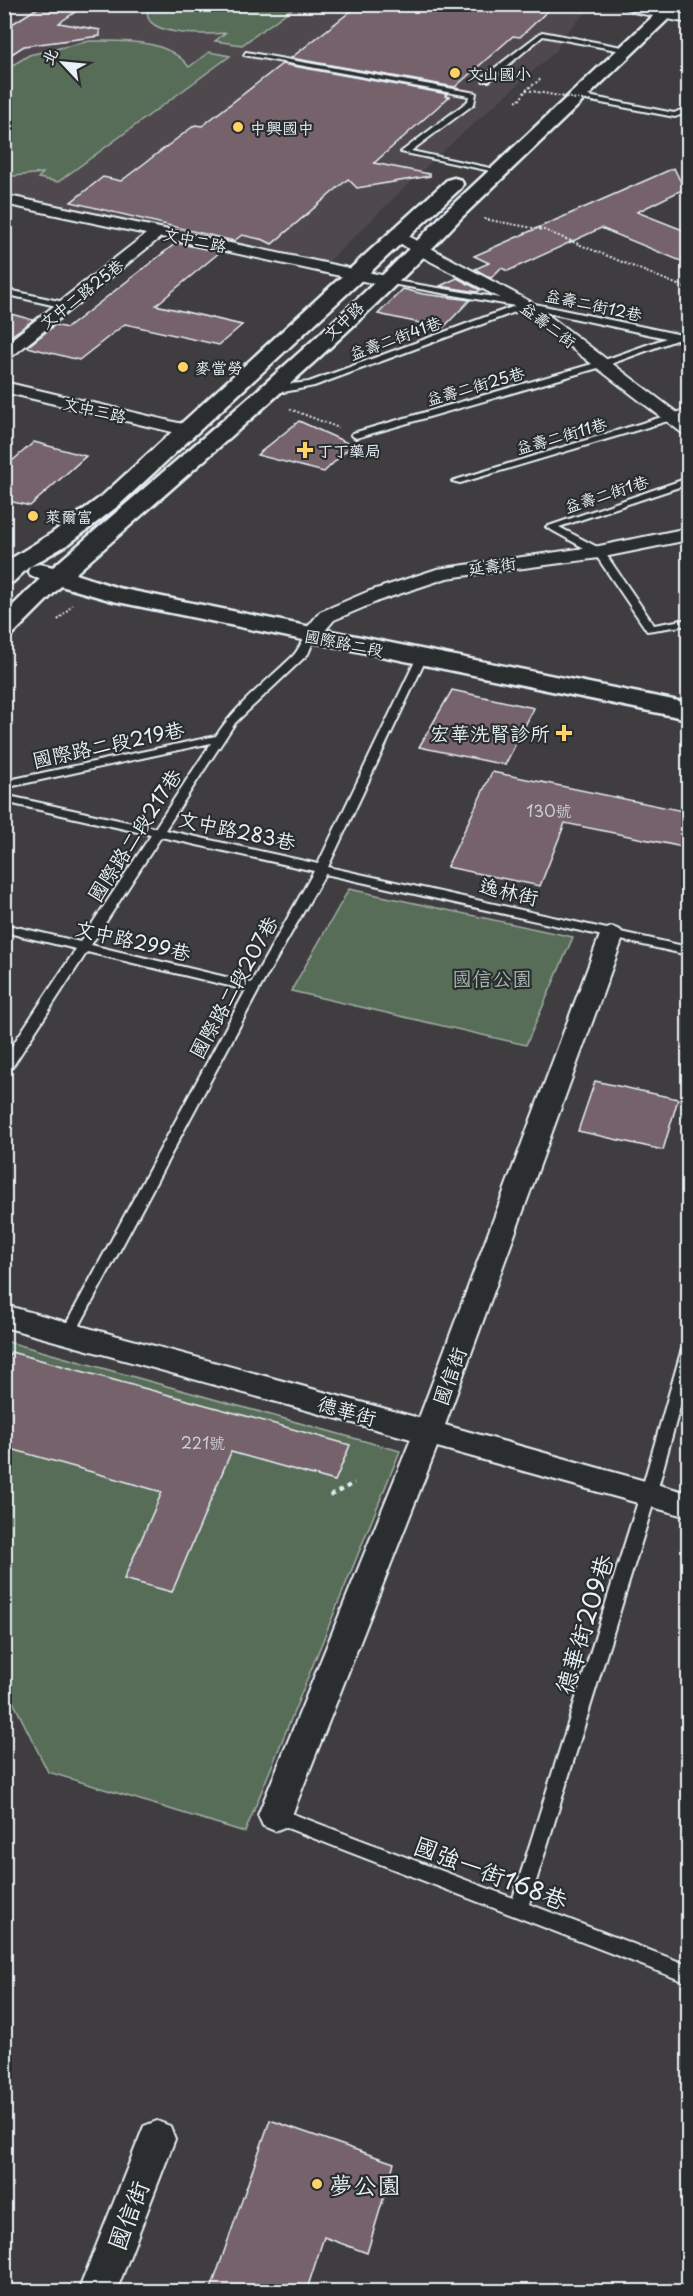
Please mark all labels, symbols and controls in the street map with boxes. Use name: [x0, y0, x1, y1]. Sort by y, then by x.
north arrow: [33, 33, 93, 93]
text: 北: [34, 44, 63, 68]
place label: 文山國小: [467, 61, 531, 85]
marker: 文山國小: [448, 66, 462, 80]
place label: 中興國中: [250, 115, 314, 139]
marker: 中興國中: [231, 120, 245, 134]
street label: 文中二路: [161, 221, 229, 257]
street label: 文中二路25巷: [34, 252, 128, 334]
street label: 益壽二街12巷: [544, 284, 644, 324]
street label: 文中路: [317, 295, 369, 345]
street label: 益壽二街: [518, 297, 580, 351]
street label: 益壽二街41巷: [345, 309, 445, 365]
place label: 麥當勞: [195, 355, 243, 379]
marker: 麥當勞: [176, 360, 190, 374]
street label: 益壽二街25巷: [423, 360, 527, 410]
street label: 文中三路: [61, 390, 129, 428]
street label: 益壽二街11巷: [513, 411, 609, 459]
place label: 丁丁藥局: [317, 438, 381, 462]
marker: 丁丁藥局: [298, 443, 312, 457]
street label: 益壽二街1巷: [561, 468, 651, 518]
place label: 萊爾富: [45, 504, 93, 528]
marker: 萊爾富: [26, 509, 40, 523]
street label: 延壽街: [467, 550, 517, 580]
street label: 國際路二段: [302, 623, 386, 661]
street label: 國際路二段219巷: [29, 713, 188, 775]
place label: 宏華洗腎診所: [430, 718, 550, 748]
marker: 宏華洗腎診所: [555, 724, 573, 742]
street label: 國際路二段217巷: [80, 762, 189, 908]
house number: 130號: [526, 798, 572, 822]
street label: 文中路283巷: [175, 803, 300, 857]
street label: 逸林街: [476, 870, 542, 912]
street label: 國際路二段207巷: [181, 909, 285, 1064]
street label: 文中路299巷: [72, 912, 195, 968]
park label: 國信公園: [452, 963, 532, 993]
street label: 國信街: [425, 1343, 473, 1409]
street label: 德華街: [314, 1387, 380, 1433]
house number: 221號: [181, 1430, 225, 1454]
street label: 德華街209巷: [545, 1550, 621, 1698]
street label: 國強一街168巷: [409, 1826, 573, 1918]
place label: 夢公園: [329, 2166, 401, 2202]
street label: 國信街: [97, 2175, 157, 2255]
marker: 夢公園: [310, 2177, 324, 2191]

